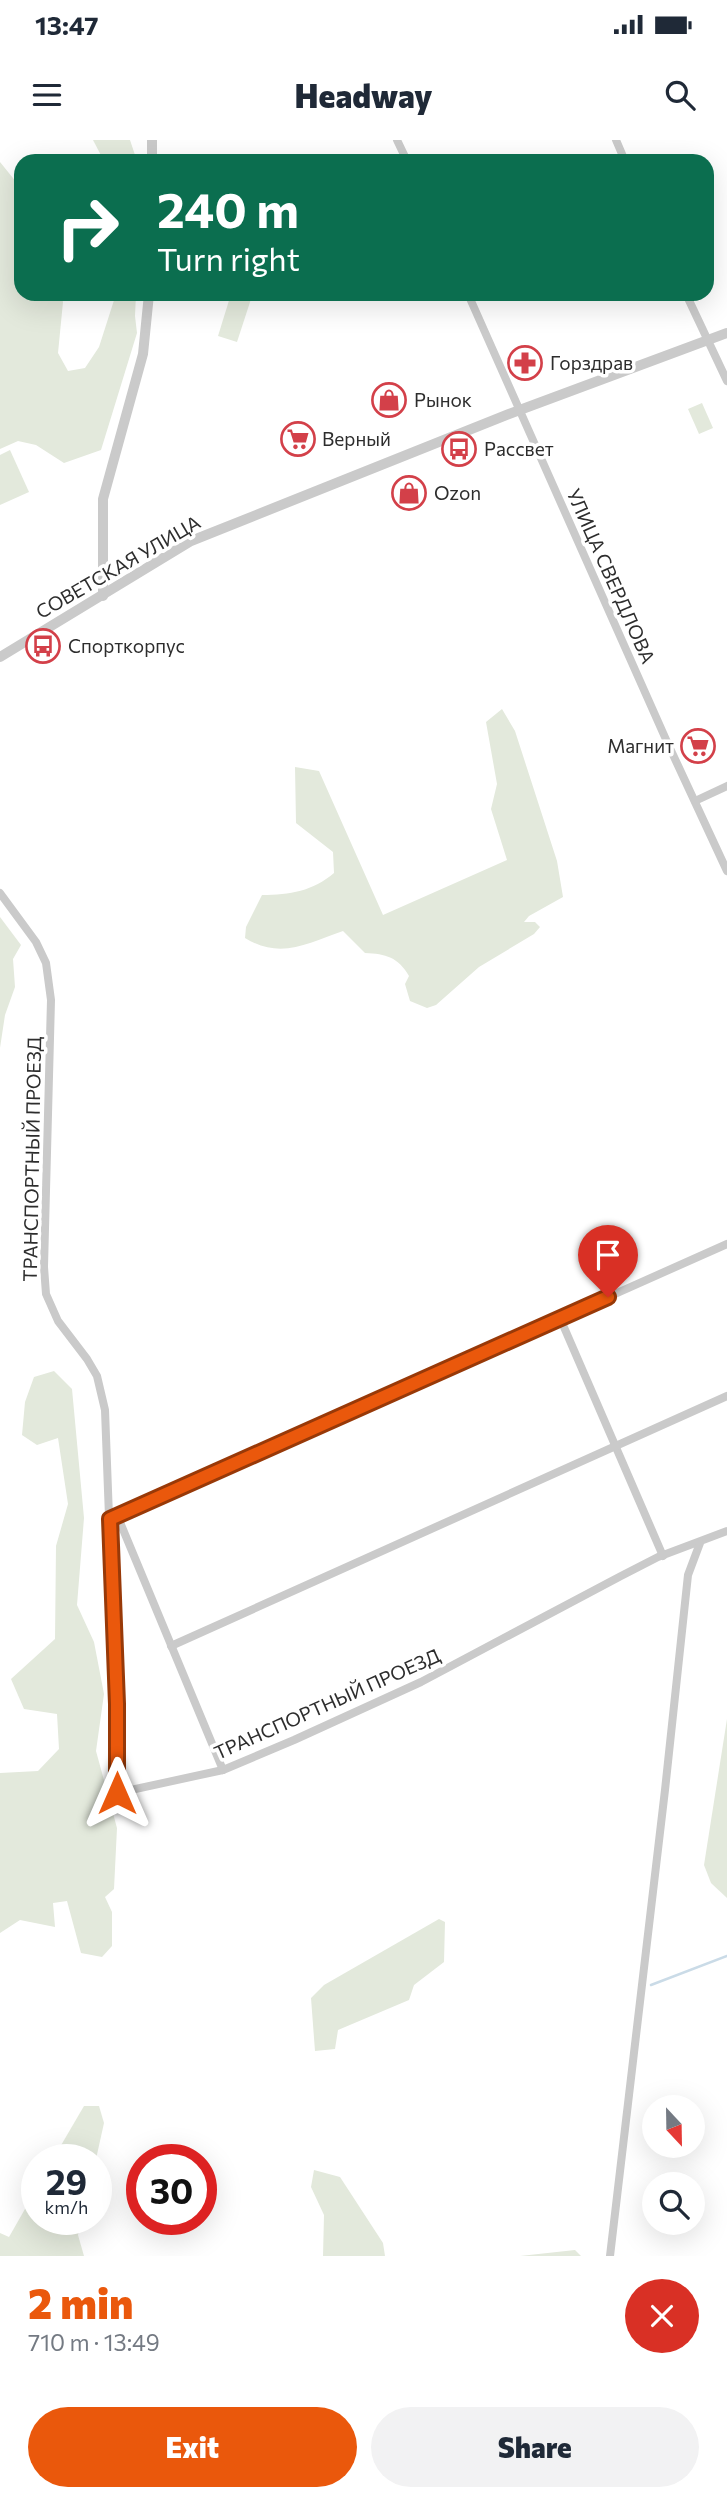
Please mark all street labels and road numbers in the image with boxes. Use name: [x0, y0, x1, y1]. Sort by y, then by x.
street label: УЛИЦА СВЕРДЛОВА: [563, 485, 660, 667]
street label: СОВЕТСКАЯ УЛИЦА: [31, 510, 204, 623]
street label: ТРАНСПОРТНЫЙ ПРОЕЗД: [18, 1036, 45, 1282]
street label: ТРАНСПОРТНЫЙ ПРОЕЗД: [210, 1643, 444, 1764]

